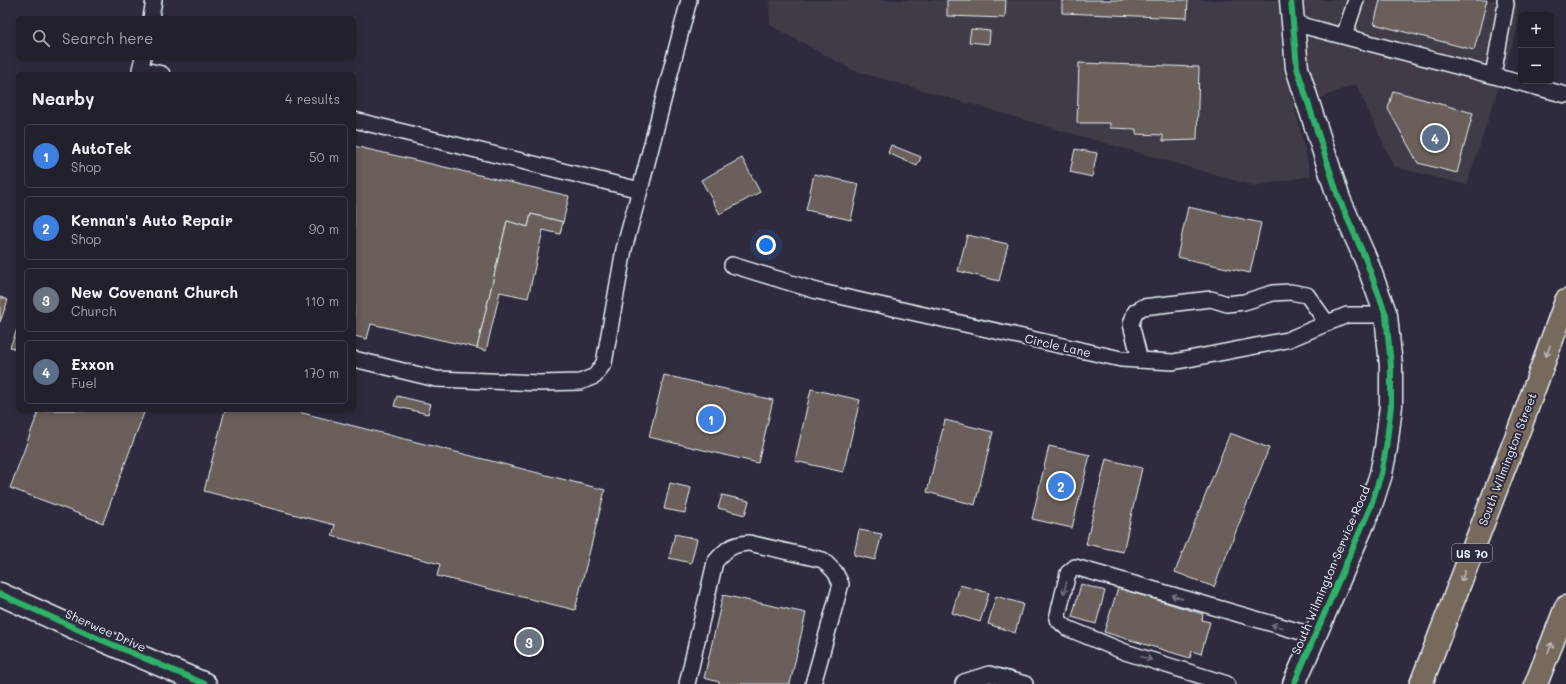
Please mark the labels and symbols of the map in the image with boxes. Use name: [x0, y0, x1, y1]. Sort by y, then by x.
pin: 4: [1422, 123, 1448, 153]
your location: [756, 235, 776, 255]
street label: Circle Lane: [1023, 330, 1093, 360]
one-way arrow: [1544, 345, 1552, 357]
street label: South Wilmington Street: [1474, 390, 1540, 528]
pin: 1: [698, 404, 724, 434]
pin: 2: [1048, 471, 1074, 501]
street label: South Wilmington Service Road: [1287, 483, 1373, 657]
road number: US 70: [1452, 544, 1492, 562]
one-way arrow: [1458, 569, 1466, 581]
one-way arrow: [1060, 581, 1068, 594]
one-way arrow: [1171, 593, 1184, 600]
street label: Sherwee Drive: [63, 605, 149, 655]
one-way arrow: [1271, 622, 1284, 629]
pin: 3: [516, 627, 542, 657]
one-way arrow: [1547, 642, 1555, 654]
one-way arrow: [1139, 655, 1152, 662]

